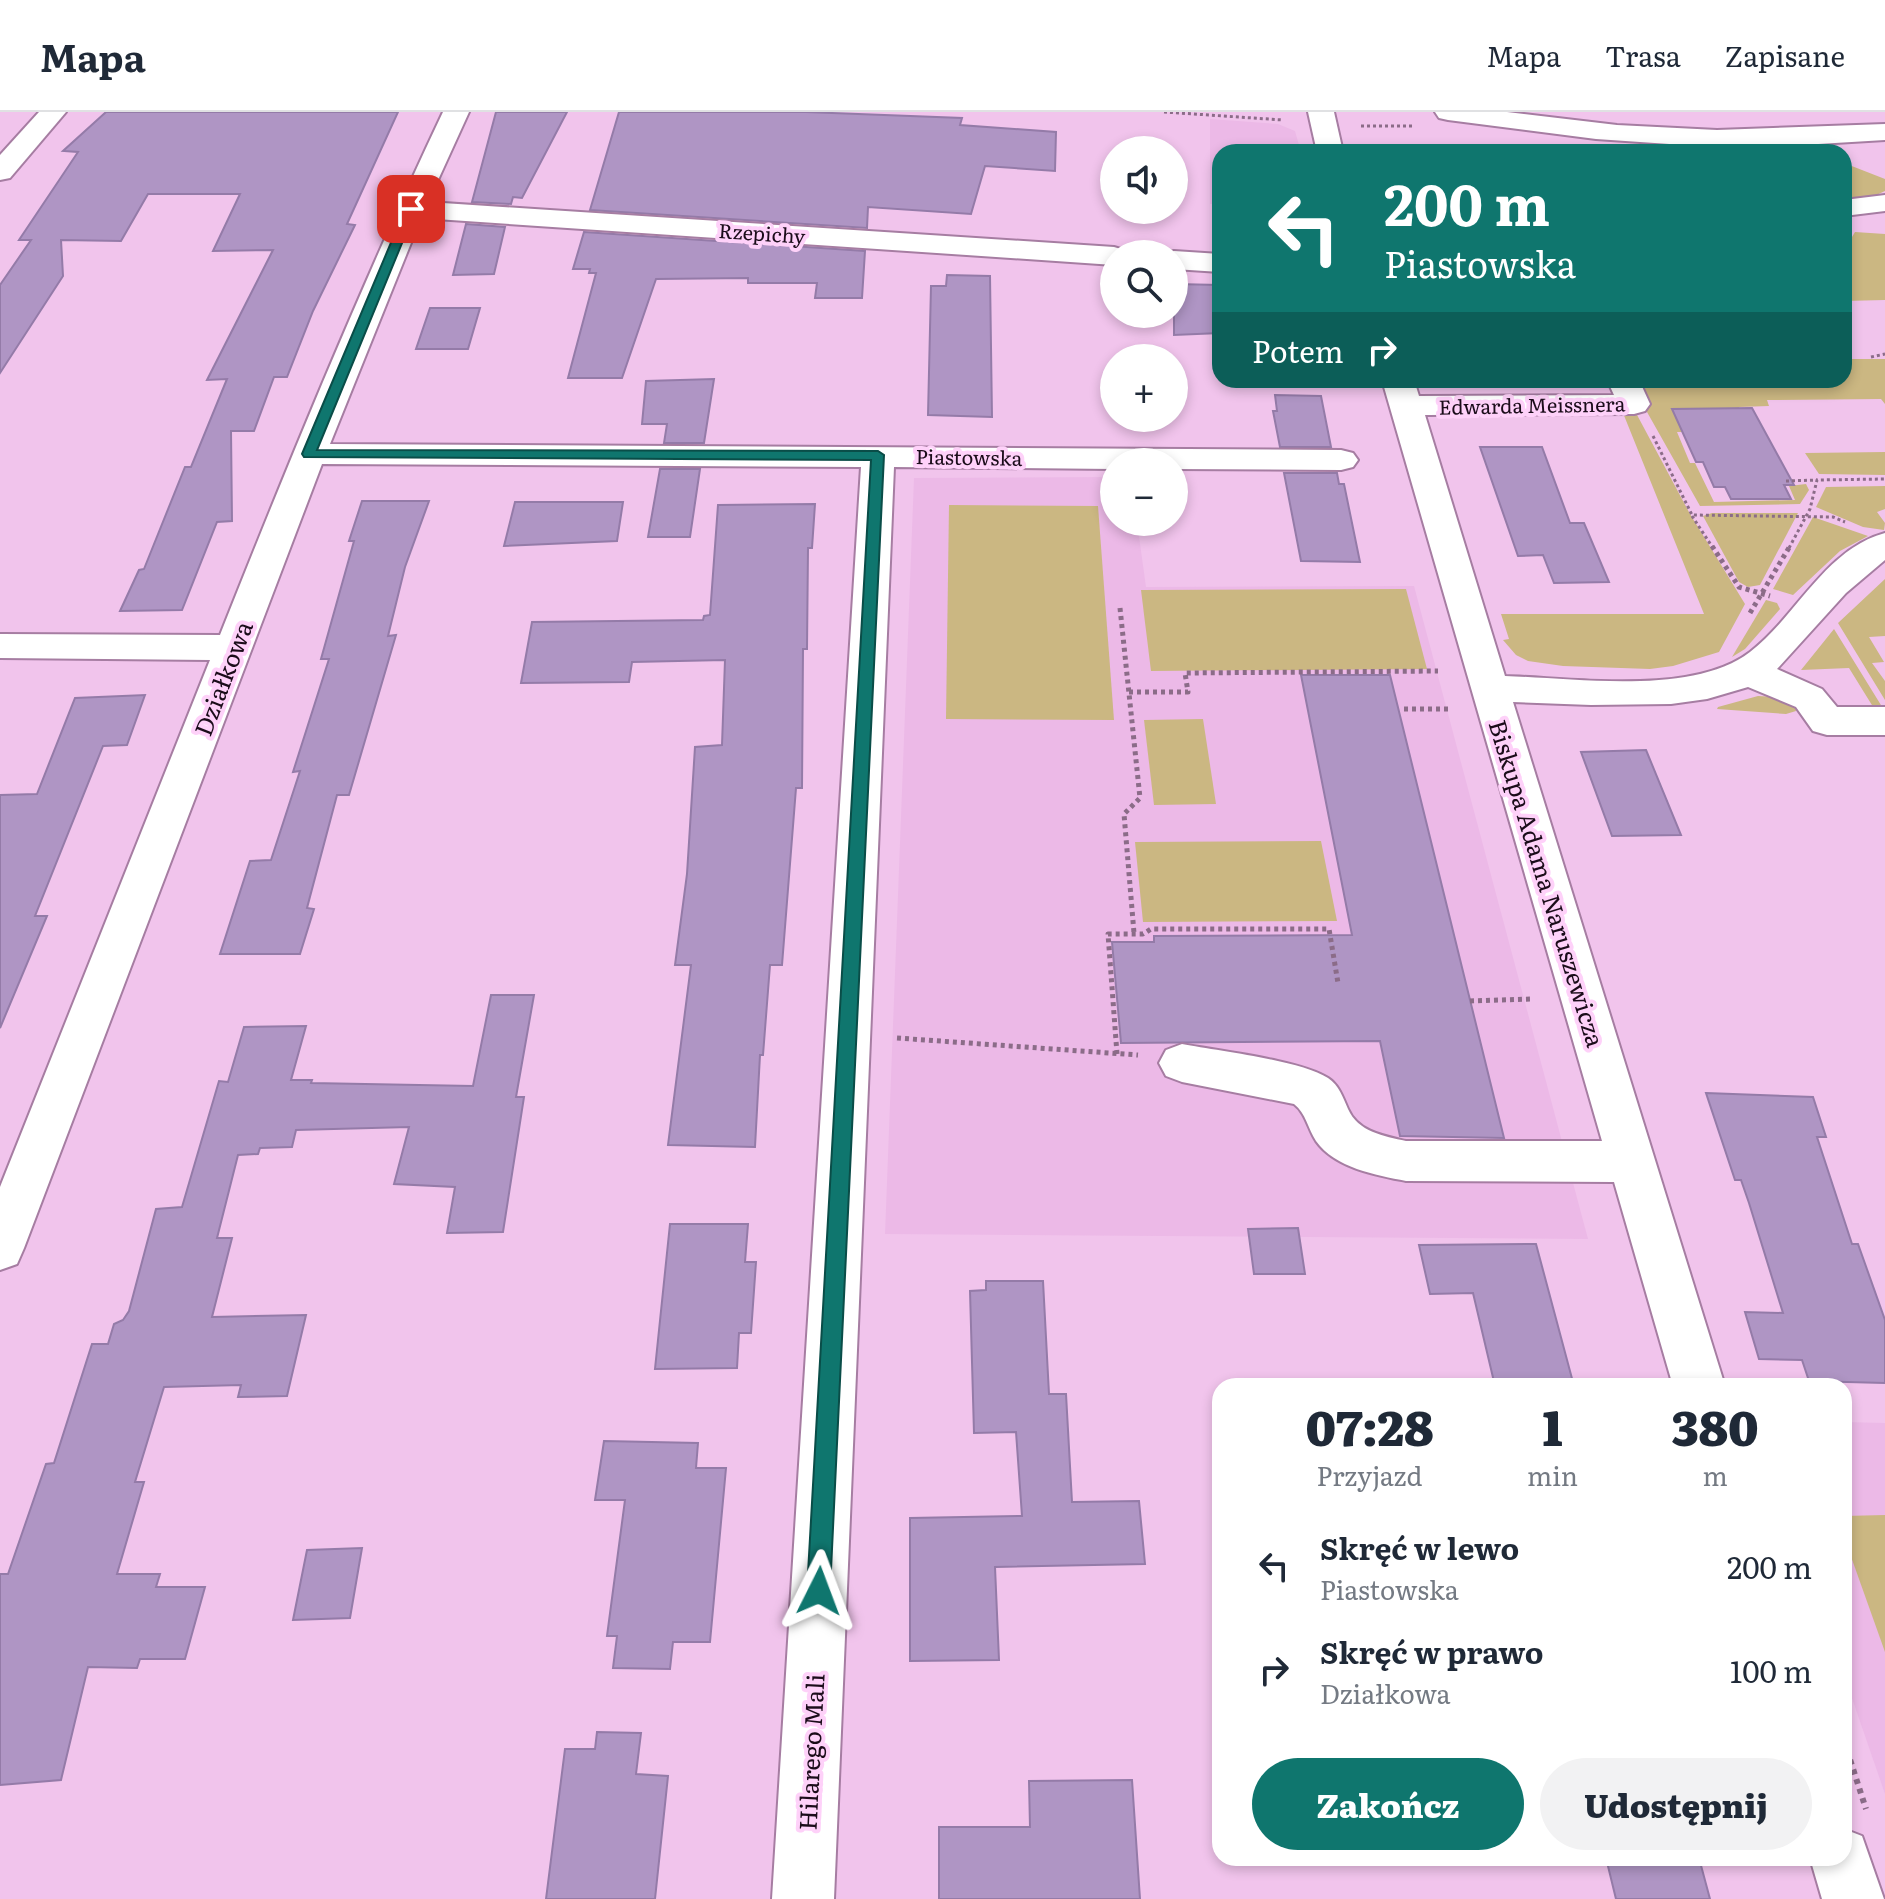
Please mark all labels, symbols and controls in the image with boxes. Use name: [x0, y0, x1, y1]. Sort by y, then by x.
text: Mapa: [40, 27, 146, 84]
text: Mapa: [1486, 34, 1561, 76]
text: Trasa: [1605, 34, 1681, 76]
text: Zapisane: [1725, 34, 1845, 76]
map controls: [1100, 136, 1188, 536]
button: sound: [1100, 136, 1188, 224]
text: 200 m: [1384, 160, 1550, 243]
pin: [377, 175, 445, 243]
icon: left: [1252, 176, 1356, 280]
icon: arrive: [389, 187, 433, 231]
street label: Rzepichy: [718, 214, 807, 250]
text: Piastowska: [1384, 236, 1576, 289]
button: search: [1100, 240, 1188, 328]
text: Potem: [1252, 328, 1344, 372]
icon: right: [1360, 328, 1404, 372]
button: +: [1100, 344, 1188, 432]
street label: Edwarda Meissnera: [1438, 387, 1626, 421]
street label: Piastowska: [915, 440, 1023, 472]
button: −: [1100, 448, 1188, 536]
street label: Działkowa: [184, 615, 260, 741]
street label: Biskupa Adama Naruszewicza: [1481, 715, 1615, 1051]
text: 07:28: [1305, 1390, 1434, 1461]
text: 1: [1542, 1390, 1563, 1461]
text: 380: [1671, 1390, 1759, 1461]
text: Przyjazd: [1317, 1455, 1422, 1494]
text: min: [1527, 1455, 1578, 1494]
text: m: [1702, 1455, 1728, 1494]
text: Skręć w lewo: [1320, 1525, 1519, 1569]
icon: left: [1252, 1544, 1296, 1588]
text: 200 m: [1727, 1544, 1812, 1588]
position arrow: [777, 1549, 861, 1633]
text: Piastowska: [1320, 1569, 1459, 1608]
text: Skręć w prawo: [1320, 1629, 1543, 1673]
icon: right: [1252, 1648, 1296, 1692]
text: 100 m: [1730, 1648, 1812, 1692]
street label: Hilarego Mali: [788, 1673, 832, 1831]
text: Działkowa: [1320, 1673, 1451, 1712]
button: Zakończ: [1252, 1758, 1524, 1850]
button: Udostępnij: [1540, 1758, 1812, 1850]

